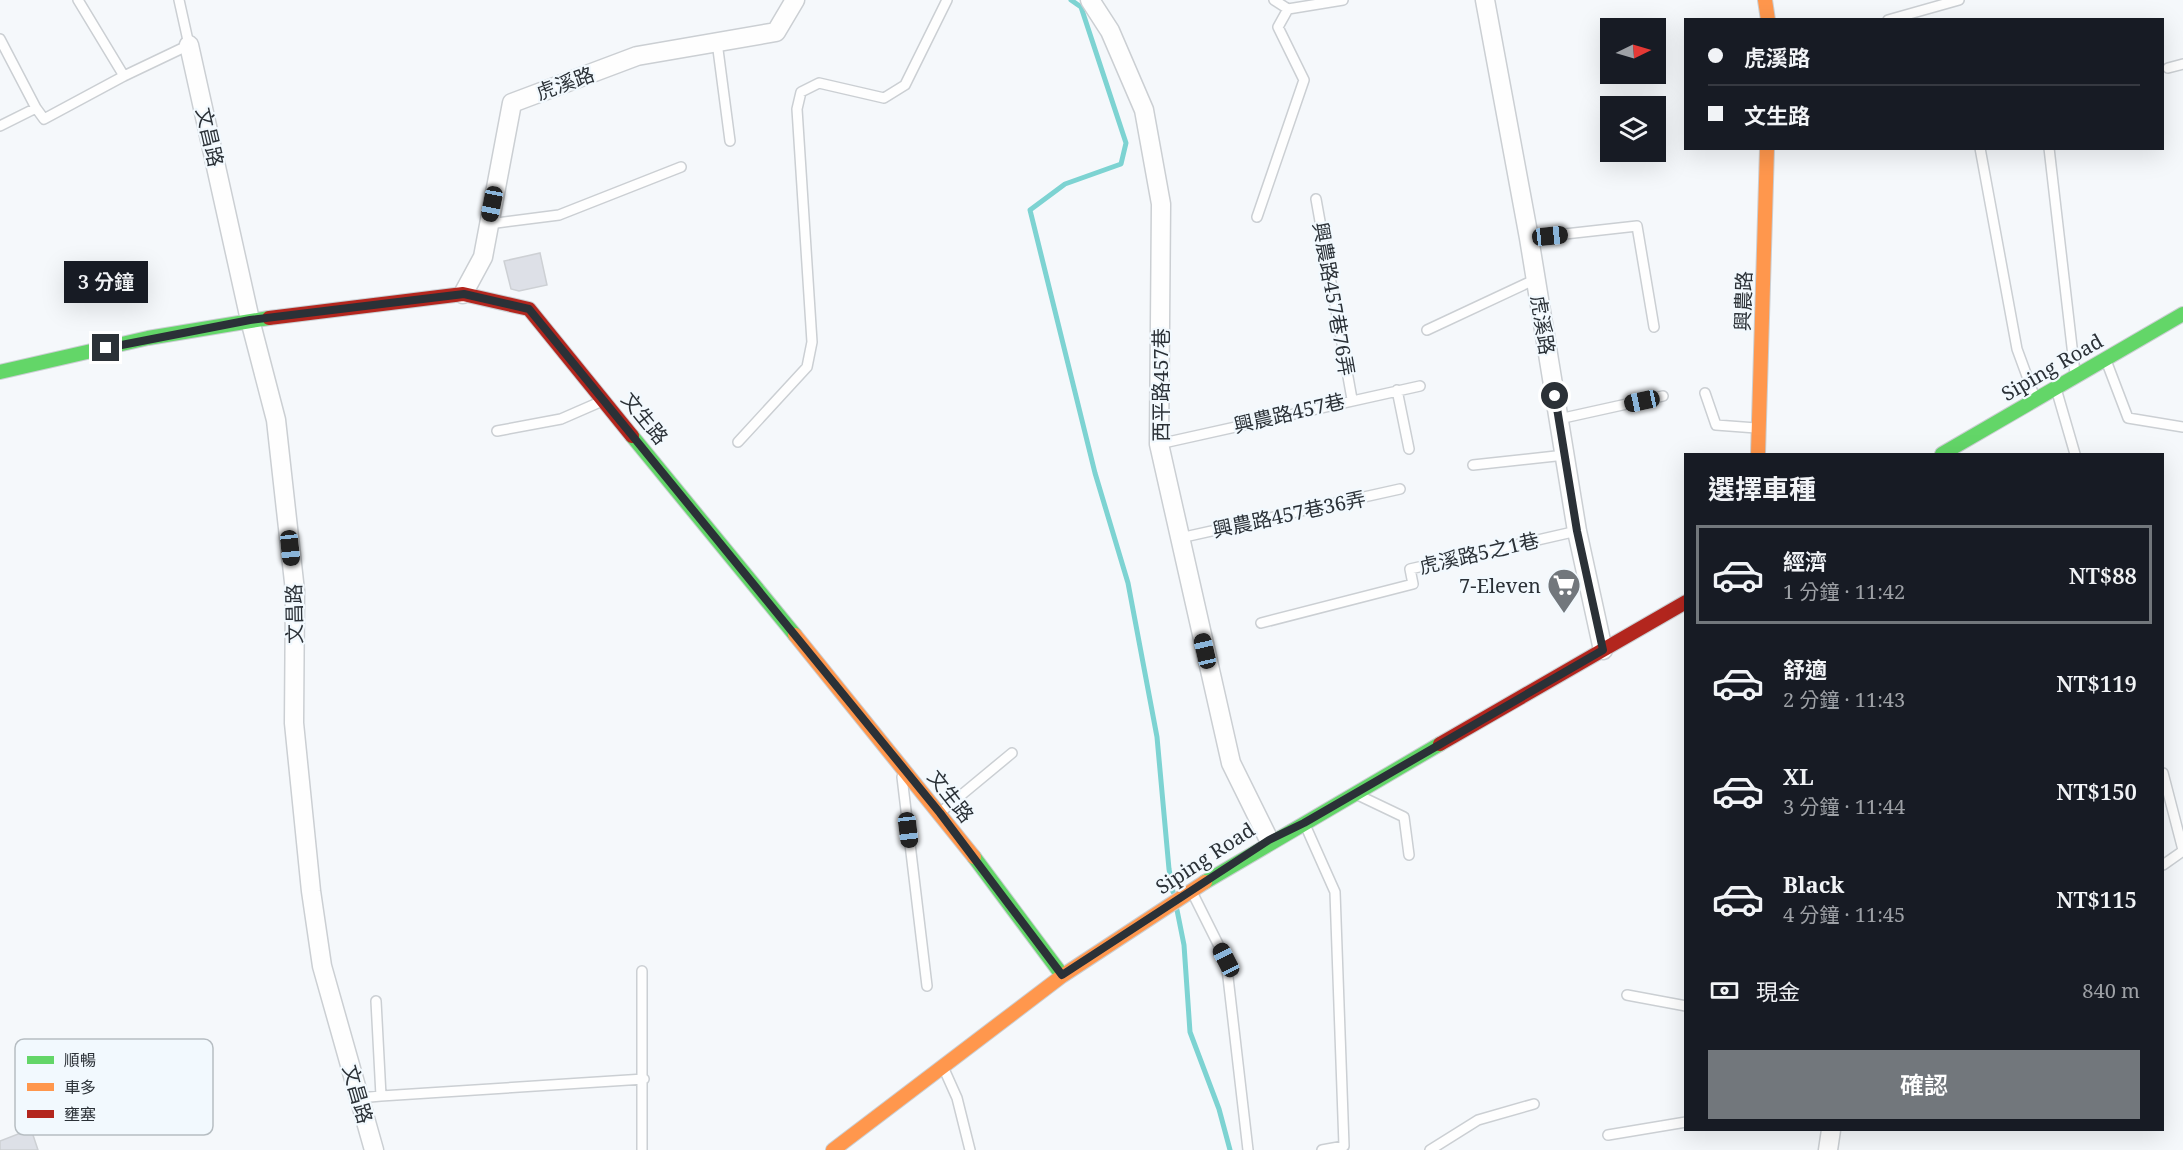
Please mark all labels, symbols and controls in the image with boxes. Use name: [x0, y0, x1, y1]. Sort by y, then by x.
north arrow: [1600, 18, 1666, 84]
map controls: [1600, 18, 1666, 162]
text: 虎溪路: [1744, 42, 1810, 72]
street label: 虎溪路: [532, 60, 598, 106]
button: layers: [1600, 96, 1666, 162]
text: 文生路: [1744, 100, 1810, 130]
street label: 文昌路: [190, 105, 230, 169]
car: [480, 185, 504, 223]
street label: 興農路457巷76弄: [1307, 220, 1361, 378]
car: [1531, 225, 1569, 247]
callout: 3 分鐘: [64, 261, 148, 303]
text: 3 分鐘: [78, 268, 134, 295]
street label: 興農路: [1728, 271, 1758, 331]
street label: 虎溪路: [1525, 293, 1561, 357]
street label: Siping Road: [1996, 327, 2108, 407]
street label: 西平路457巷: [1147, 328, 1174, 442]
route end: [92, 334, 119, 361]
route start: [1541, 382, 1568, 409]
street label: 文生路: [616, 386, 674, 450]
street label: 興農路457巷: [1231, 387, 1347, 439]
car: [1623, 388, 1661, 414]
text: 選擇車種: [1708, 470, 1816, 507]
street label: 興農路457巷36弄: [1210, 485, 1368, 543]
street label: 虎溪路5之1巷: [1416, 526, 1542, 580]
car: [279, 529, 301, 567]
text: 經濟: [1783, 546, 1827, 576]
icon: car: [1711, 548, 1765, 602]
text: NT$88: [2069, 560, 2137, 590]
supermarket icon: 7-Eleven: [1546, 567, 1582, 614]
place label: 7-Eleven: [1459, 572, 1541, 599]
text: 1 分鐘 · 11:42: [1783, 578, 1905, 605]
street label: 文昌路: [280, 584, 308, 644]
car: [1192, 631, 1218, 671]
text: 舒適: [1783, 654, 1827, 684]
icon: car: [1711, 656, 1765, 710]
text: NT$119: [2056, 668, 2137, 698]
text: 2 分鐘 · 11:43: [1783, 686, 1905, 713]
text: XL: [1783, 761, 1814, 791]
street label: 文生路: [922, 764, 980, 828]
icon: car: [1711, 764, 1765, 818]
text: NT$150: [2056, 776, 2137, 806]
text: 3 分鐘 · 11:44: [1783, 793, 1905, 820]
car: [897, 811, 919, 849]
street label: Siping Road: [1150, 816, 1260, 900]
text: Black: [1783, 869, 1844, 899]
icon: car: [1711, 872, 1765, 926]
text: NT$115: [2056, 884, 2137, 914]
text: 4 分鐘 · 11:45: [1783, 901, 1905, 928]
car: [1210, 940, 1242, 980]
icon: cash: [1708, 974, 1741, 1007]
text: 現金: [1756, 976, 1800, 1006]
text: 840 m: [2082, 977, 2140, 1004]
legend: [15, 1039, 213, 1135]
text: 順暢: [64, 1049, 96, 1071]
button: 確認: [1708, 1050, 2140, 1119]
street label: 文昌路: [337, 1061, 379, 1127]
text: 車多: [64, 1076, 96, 1098]
text: 壅塞: [64, 1103, 96, 1125]

